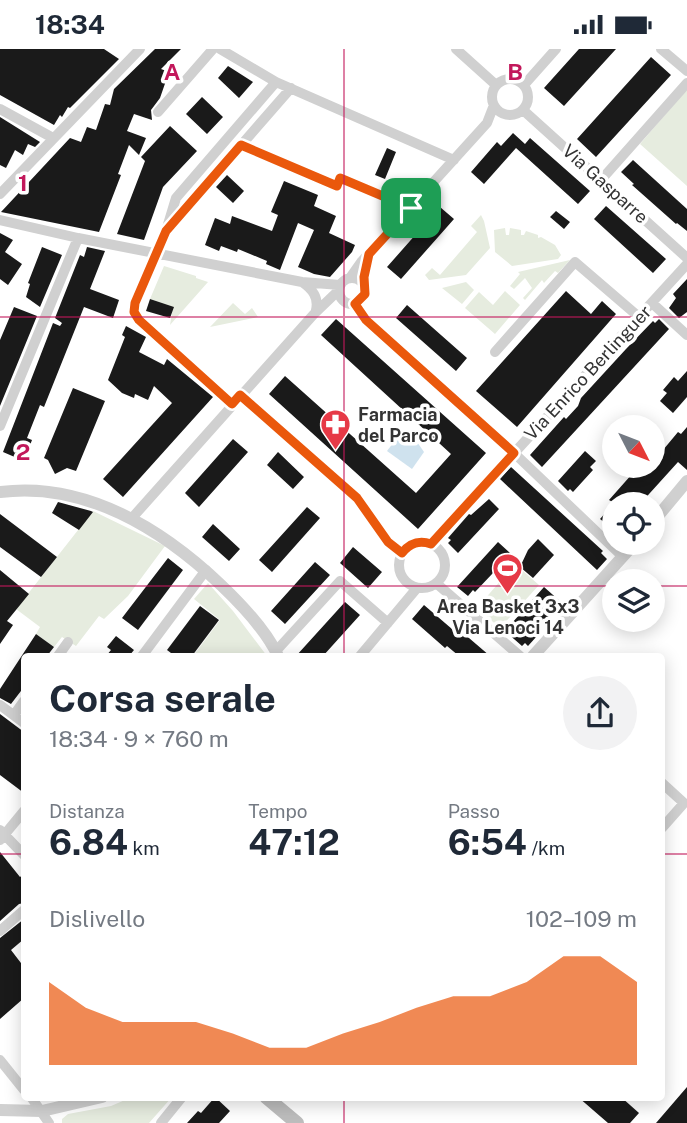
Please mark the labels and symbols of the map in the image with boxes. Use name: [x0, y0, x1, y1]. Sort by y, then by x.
text: A: [164, 58, 181, 85]
text: B: [507, 58, 523, 85]
street label: Via Gasparre: [558, 140, 652, 227]
text: 1: [18, 169, 28, 196]
pin: [381, 178, 441, 238]
street label: Via Enrico Berlinguer: [520, 301, 655, 444]
place label: Farmacia del Parco: [358, 404, 439, 446]
pharmacy icon: Farmacia del Parco: [318, 408, 352, 452]
north arrow: [602, 415, 665, 478]
text: 2: [16, 438, 30, 465]
sports icon: Area Basket 3x3 Via Lenoci 14: [491, 552, 525, 596]
place label: Area Basket 3x3 Via Lenoci 14: [436, 596, 580, 638]

